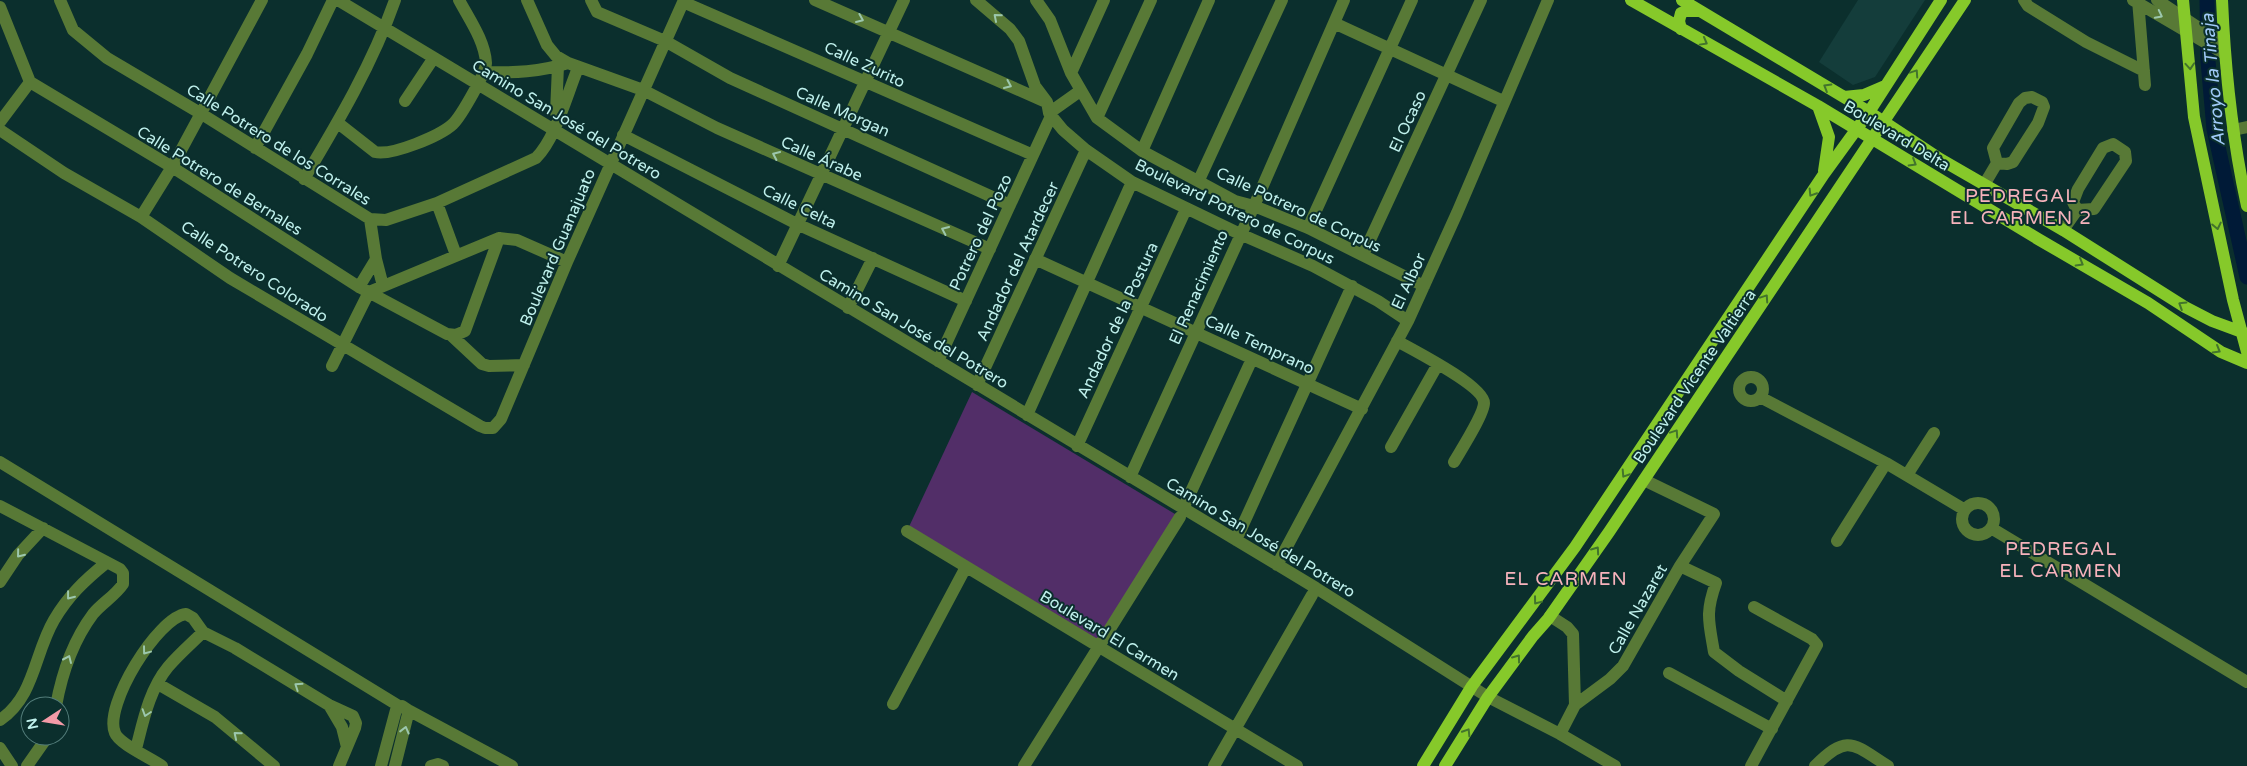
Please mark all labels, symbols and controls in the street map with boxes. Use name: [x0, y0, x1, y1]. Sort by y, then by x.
one-way arrow: [2154, 9, 2163, 19]
water label: Arroyo la Tinaja: [2196, 12, 2230, 147]
one-way arrow: [855, 13, 864, 24]
one-way arrow: [994, 13, 1003, 22]
one-way arrow: [1698, 36, 1707, 46]
street label: Calle Zurito: [821, 37, 908, 92]
street label: Camino San José del Potrero: [468, 55, 665, 184]
one-way arrow: [2184, 62, 2195, 70]
one-way arrow: [1909, 69, 1918, 79]
one-way arrow: [1003, 79, 1012, 90]
street label: Calle Potrero de los Corrales: [183, 80, 374, 210]
street label: Calle Morgan: [792, 82, 893, 142]
one-way arrow: [1824, 83, 1833, 93]
street label: El Ocaso: [1385, 87, 1431, 156]
street label: Boulevard Delta: [1840, 96, 1953, 176]
street label: Calle Potrero de Bernales: [133, 122, 306, 240]
street label: Calle Árabe: [778, 132, 866, 186]
one-way arrow: [772, 150, 781, 161]
street label: Boulevard Potrero de Corpus: [1132, 155, 1338, 269]
one-way arrow: [1907, 157, 1916, 167]
street label: Calle Potrero de Corpus: [1213, 163, 1384, 257]
street label: Boulevard Guanajuato: [516, 166, 600, 329]
street label: Potrero del Pozo: [945, 171, 1017, 294]
street label: Andador del Atardecer: [972, 178, 1064, 344]
street label: Calle Celta: [759, 180, 840, 233]
district label: PEDREGAL EL CARMEN 2: [1950, 185, 2092, 229]
one-way arrow: [1809, 187, 1818, 197]
street label: Calle Potrero Colorado: [177, 217, 332, 327]
one-way arrow: [2211, 221, 2222, 230]
one-way arrow: [941, 225, 950, 236]
street label: El Renacimiento: [1165, 227, 1233, 348]
street label: Andador de la Postura: [1073, 239, 1163, 402]
street label: El Albor: [1387, 249, 1431, 313]
one-way arrow: [2074, 257, 2083, 267]
street label: Camino San José del Potrero: [815, 264, 1012, 393]
street label: Boulevard Vicente Valtierra: [1629, 286, 1761, 467]
one-way arrow: [1759, 294, 1768, 304]
one-way arrow: [2178, 301, 2187, 311]
street label: Calle Temprano: [1202, 311, 1317, 379]
one-way arrow: [2212, 343, 2221, 353]
one-way arrow: [1669, 430, 1678, 439]
one-way arrow: [1622, 468, 1631, 478]
street label: Camino San José del Potrero: [1162, 473, 1359, 602]
district label: PEDREGAL EL CARMEN: [1999, 538, 2123, 582]
one-way arrow: [1590, 546, 1600, 555]
one-way arrow: [17, 548, 25, 557]
street label: Calle Nazaret: [1604, 561, 1672, 658]
district label: EL CARMEN: [1504, 568, 1628, 590]
street label: Boulevard El Carmen: [1036, 586, 1183, 685]
one-way arrow: [68, 590, 76, 599]
one-way arrow: [1534, 595, 1542, 604]
one-way arrow: [143, 645, 152, 655]
one-way arrow: [1511, 654, 1520, 664]
one-way arrow: [62, 655, 73, 664]
one-way arrow: [294, 683, 304, 692]
north arrow: [20, 696, 70, 746]
one-way arrow: [142, 708, 152, 717]
text: N: [23, 716, 42, 731]
one-way arrow: [399, 727, 409, 735]
one-way arrow: [1461, 728, 1470, 737]
one-way arrow: [234, 732, 243, 740]

